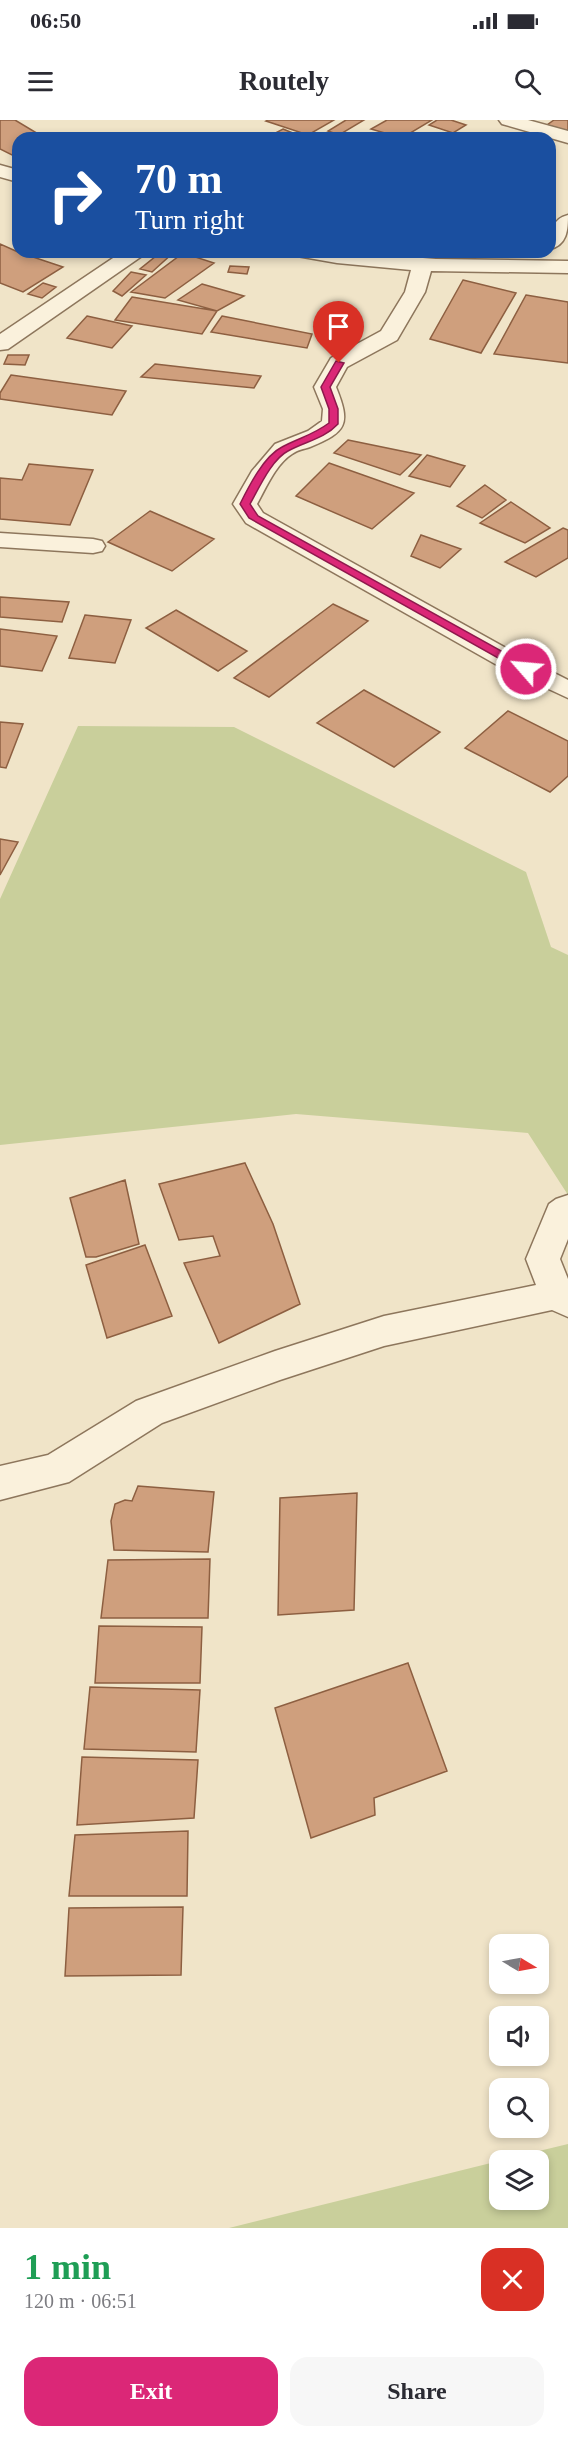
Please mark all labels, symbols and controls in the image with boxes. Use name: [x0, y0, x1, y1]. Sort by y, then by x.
text: 06:50: [30, 8, 81, 33]
icon: menu: [24, 65, 57, 98]
icon: search: [511, 65, 544, 98]
text: Routely: [239, 66, 329, 96]
icon: right: [36, 156, 114, 234]
text: 70 m: [135, 156, 223, 202]
text: Turn right: [135, 205, 244, 235]
pin: [313, 301, 364, 363]
icon: arrive: [322, 310, 355, 343]
position arrow: [494, 637, 558, 701]
north arrow: [489, 1934, 549, 1994]
map controls: [489, 1934, 549, 2210]
button: sound: [489, 2006, 549, 2066]
button: search: [489, 2078, 549, 2138]
button: layers: [489, 2150, 549, 2210]
text: 1 min: [24, 2247, 111, 2287]
button: close: [481, 2248, 544, 2311]
text: 120 m · 06:51: [24, 2290, 137, 2312]
button: Exit: [24, 2357, 278, 2426]
button: Share: [290, 2357, 544, 2426]

